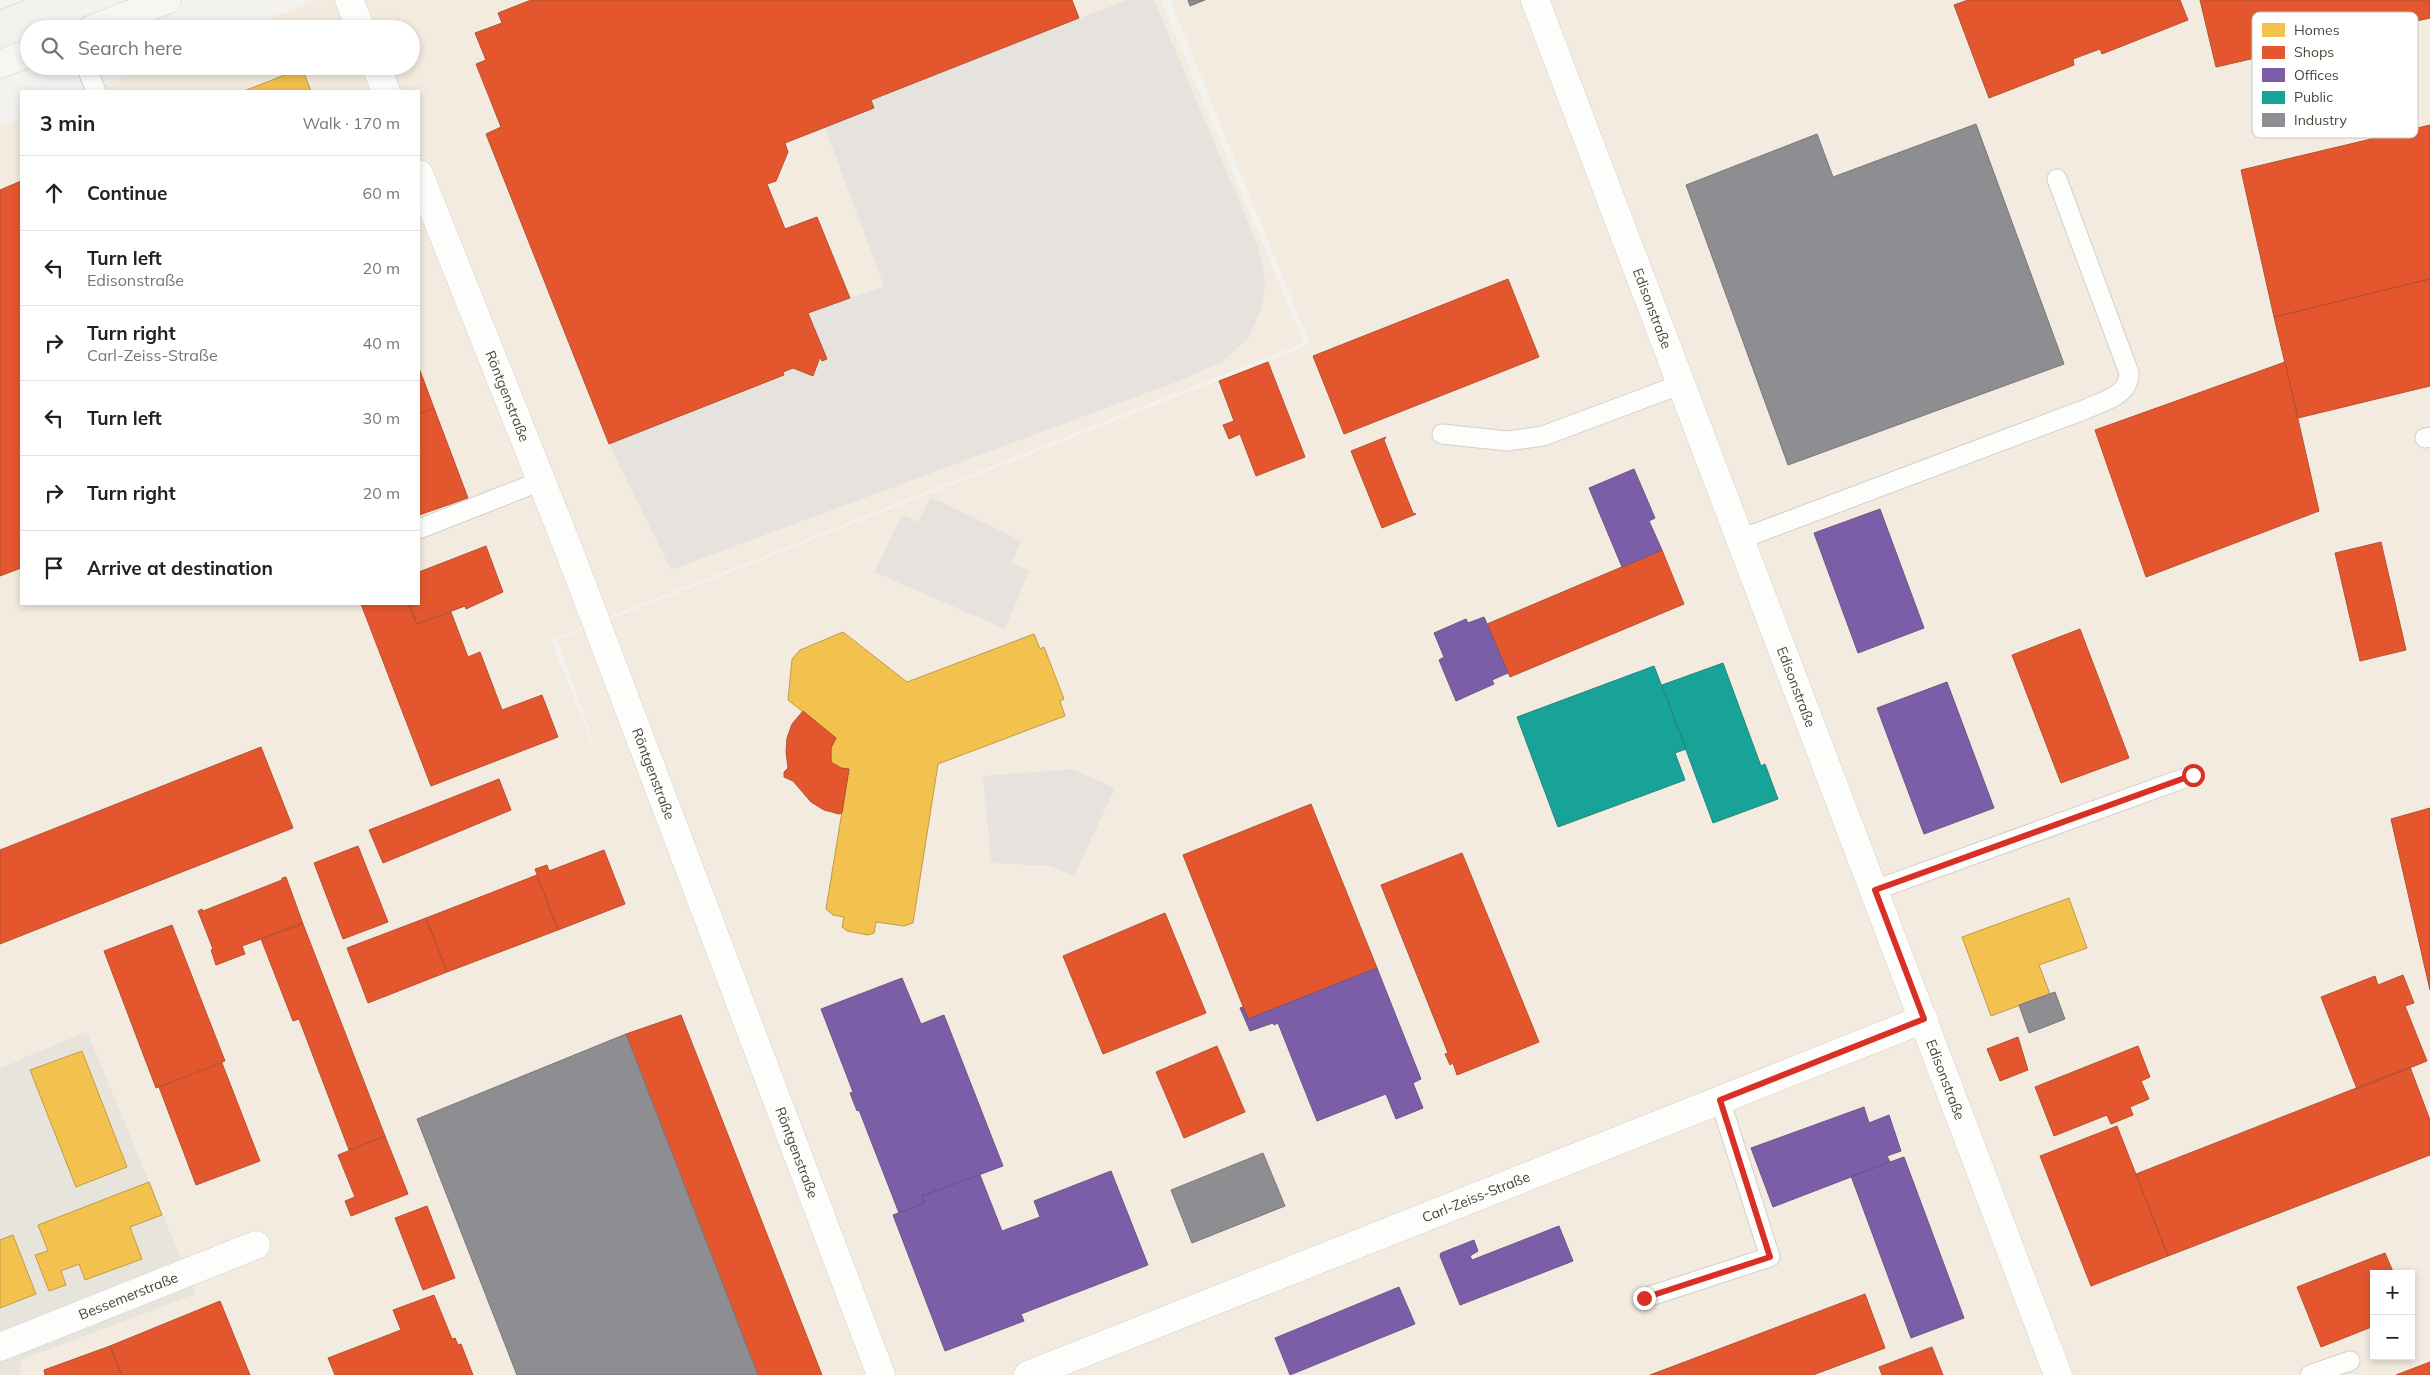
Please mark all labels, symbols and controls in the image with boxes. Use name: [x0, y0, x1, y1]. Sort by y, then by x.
legend: [2252, 12, 2418, 138]
search box: [20, 20, 420, 75]
text: Homes: [2294, 21, 2340, 39]
icon: search: [38, 34, 66, 62]
text: Search here: [78, 36, 182, 60]
text: Shops: [2294, 43, 2334, 61]
text: Offices: [2294, 66, 2339, 84]
text: Public: [2294, 88, 2333, 106]
text: 3 min: [40, 110, 95, 136]
text: Industry: [2294, 111, 2348, 129]
text: Walk · 170 m: [302, 113, 400, 133]
icon: ahead: [40, 179, 68, 207]
text: Continue: [87, 181, 167, 205]
text: 60 m: [363, 183, 400, 203]
text: Turn left: [87, 246, 162, 270]
icon: left: [40, 254, 68, 282]
text: 20 m: [363, 258, 400, 278]
street label: Edisonstraße: [1629, 266, 1676, 351]
text: Edisonstraße: [87, 270, 184, 290]
text: Turn right: [87, 321, 176, 345]
icon: right: [40, 329, 68, 357]
text: 40 m: [363, 333, 400, 353]
text: Carl-Zeiss-Straße: [87, 345, 218, 365]
street label: Röntgenstraße: [481, 348, 534, 444]
icon: left: [40, 404, 68, 432]
text: Turn left: [87, 406, 162, 430]
text: 30 m: [363, 408, 400, 428]
icon: right: [40, 479, 68, 507]
text: Turn right: [87, 481, 176, 505]
text: 20 m: [363, 483, 400, 503]
icon: arrive: [40, 554, 68, 582]
text: Arrive at destination: [87, 556, 273, 580]
street label: Edisonstraße: [1773, 644, 1820, 730]
street label: Röntgenstraße: [628, 725, 679, 822]
route start: [2182, 764, 2205, 787]
street label: Edisonstraße: [1922, 1037, 1969, 1122]
street label: Röntgenstraße: [771, 1104, 822, 1201]
street label: Carl-Zeiss-Straße: [1419, 1168, 1532, 1227]
street label: Bessemerstraße: [76, 1268, 180, 1324]
map controls: [2370, 1270, 2415, 1360]
button: +: [2370, 1270, 2415, 1315]
route end: [1633, 1287, 1656, 1310]
button: −: [2370, 1315, 2415, 1360]

